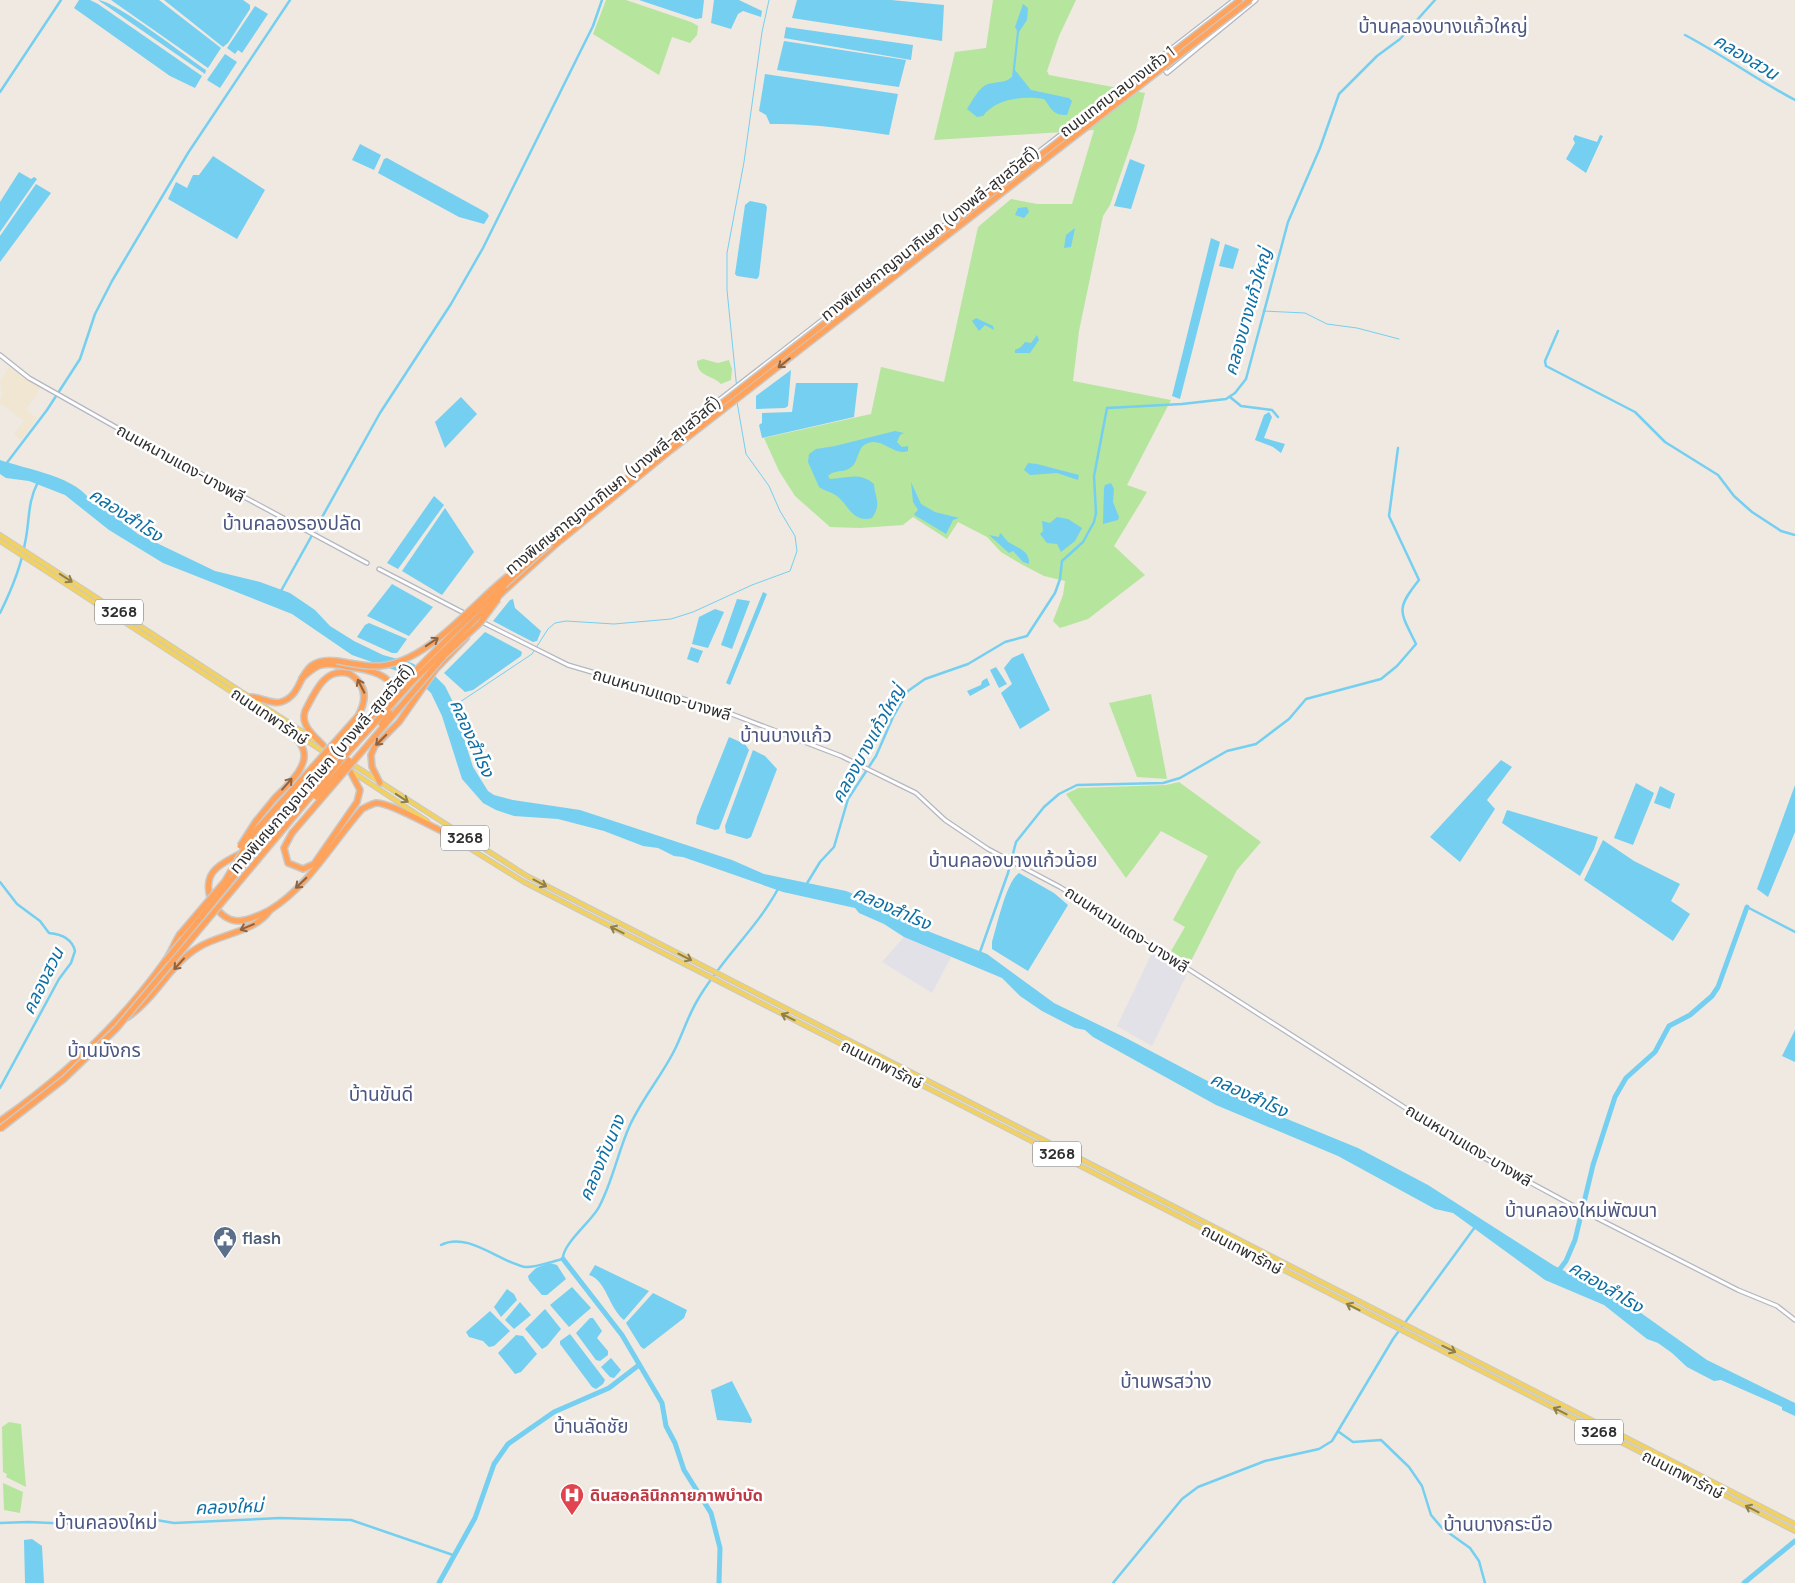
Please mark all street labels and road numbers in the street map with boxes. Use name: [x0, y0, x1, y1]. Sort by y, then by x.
street label: ถนนเทศบาลบางแก้ว 1: [1055, 40, 1179, 142]
street label: ทางพิเศษกาญจนาภิเษก (บางพลี-สุขสวัสดิ์): [816, 140, 1044, 326]
street label: ทางพิเศษกาญจนาภิเษก (บางพลี-สุขสวัสดิ์): [500, 391, 726, 579]
street label: ถนนหนามแดง-บางพลี: [113, 419, 249, 507]
road number: 3268: [95, 600, 143, 624]
street label: ทางพิเศษกาญจนาภิเษก (บางพลี-สุขสวัสดิ์): [224, 658, 420, 878]
street label: ถนนหนามแดง-บางพลี: [590, 662, 734, 726]
street label: ถนนเทพารักษ์: [227, 682, 313, 750]
road number: 3268: [441, 826, 489, 850]
street label: ถนนหนามแดง-บางพลี: [1061, 881, 1193, 977]
street label: ถนนเทพารักษ์: [837, 1034, 927, 1094]
street label: ถนนหนามแดง-บางพลี: [1402, 1099, 1536, 1191]
road number: 3268: [1033, 1142, 1081, 1166]
street label: ถนนเทพารักษ์: [1198, 1218, 1286, 1280]
road number: 3268: [1575, 1420, 1623, 1444]
street label: ถนนเทพารักษ์: [1638, 1444, 1728, 1504]

